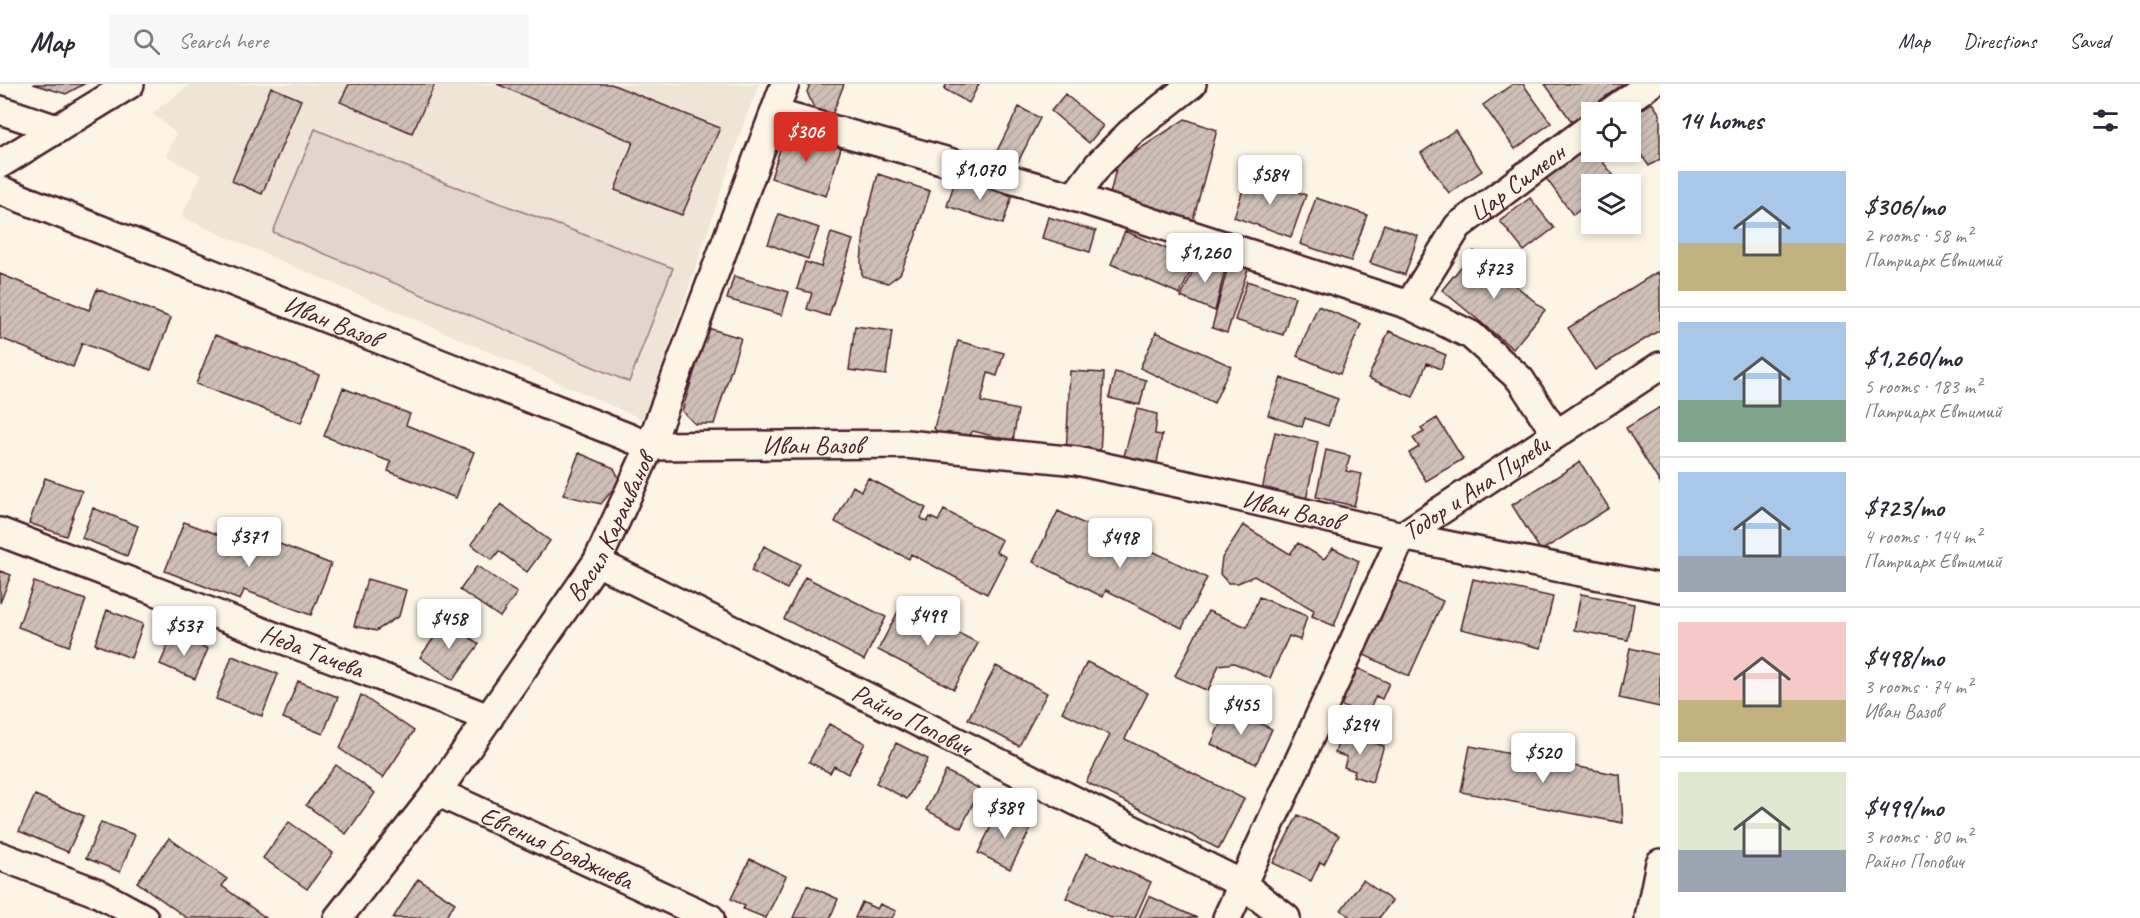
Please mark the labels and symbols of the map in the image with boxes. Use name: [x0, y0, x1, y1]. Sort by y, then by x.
pin: $306: [770, 112, 842, 163]
street label: Цар Симеон: [1462, 134, 1573, 229]
pin: $1,070: [931, 150, 1029, 201]
pin: $584: [1234, 155, 1306, 206]
pin: $1,260: [1156, 233, 1254, 284]
pin: $723: [1458, 249, 1530, 300]
street label: Иван Вазов: [279, 287, 391, 357]
street label: Тодор и Ана Пулеви: [1396, 427, 1556, 548]
street label: Иван Вазов: [762, 428, 869, 462]
street label: Васил Караиванов: [558, 443, 663, 608]
street label: Иван Вазов: [1239, 482, 1351, 539]
pin: $371: [213, 517, 285, 568]
pin: $498: [1084, 518, 1156, 569]
pin: $499: [892, 596, 964, 647]
pin: $458: [413, 599, 485, 650]
pin: $537: [148, 606, 220, 657]
street label: Неда Тачева: [256, 616, 370, 686]
street label: Райно Попович: [847, 676, 979, 764]
pin: $455: [1205, 685, 1277, 736]
pin: $294: [1324, 705, 1396, 756]
pin: $520: [1507, 733, 1579, 784]
pin: $389: [969, 788, 1041, 839]
street label: Евгения Бояджиева: [475, 798, 640, 897]

